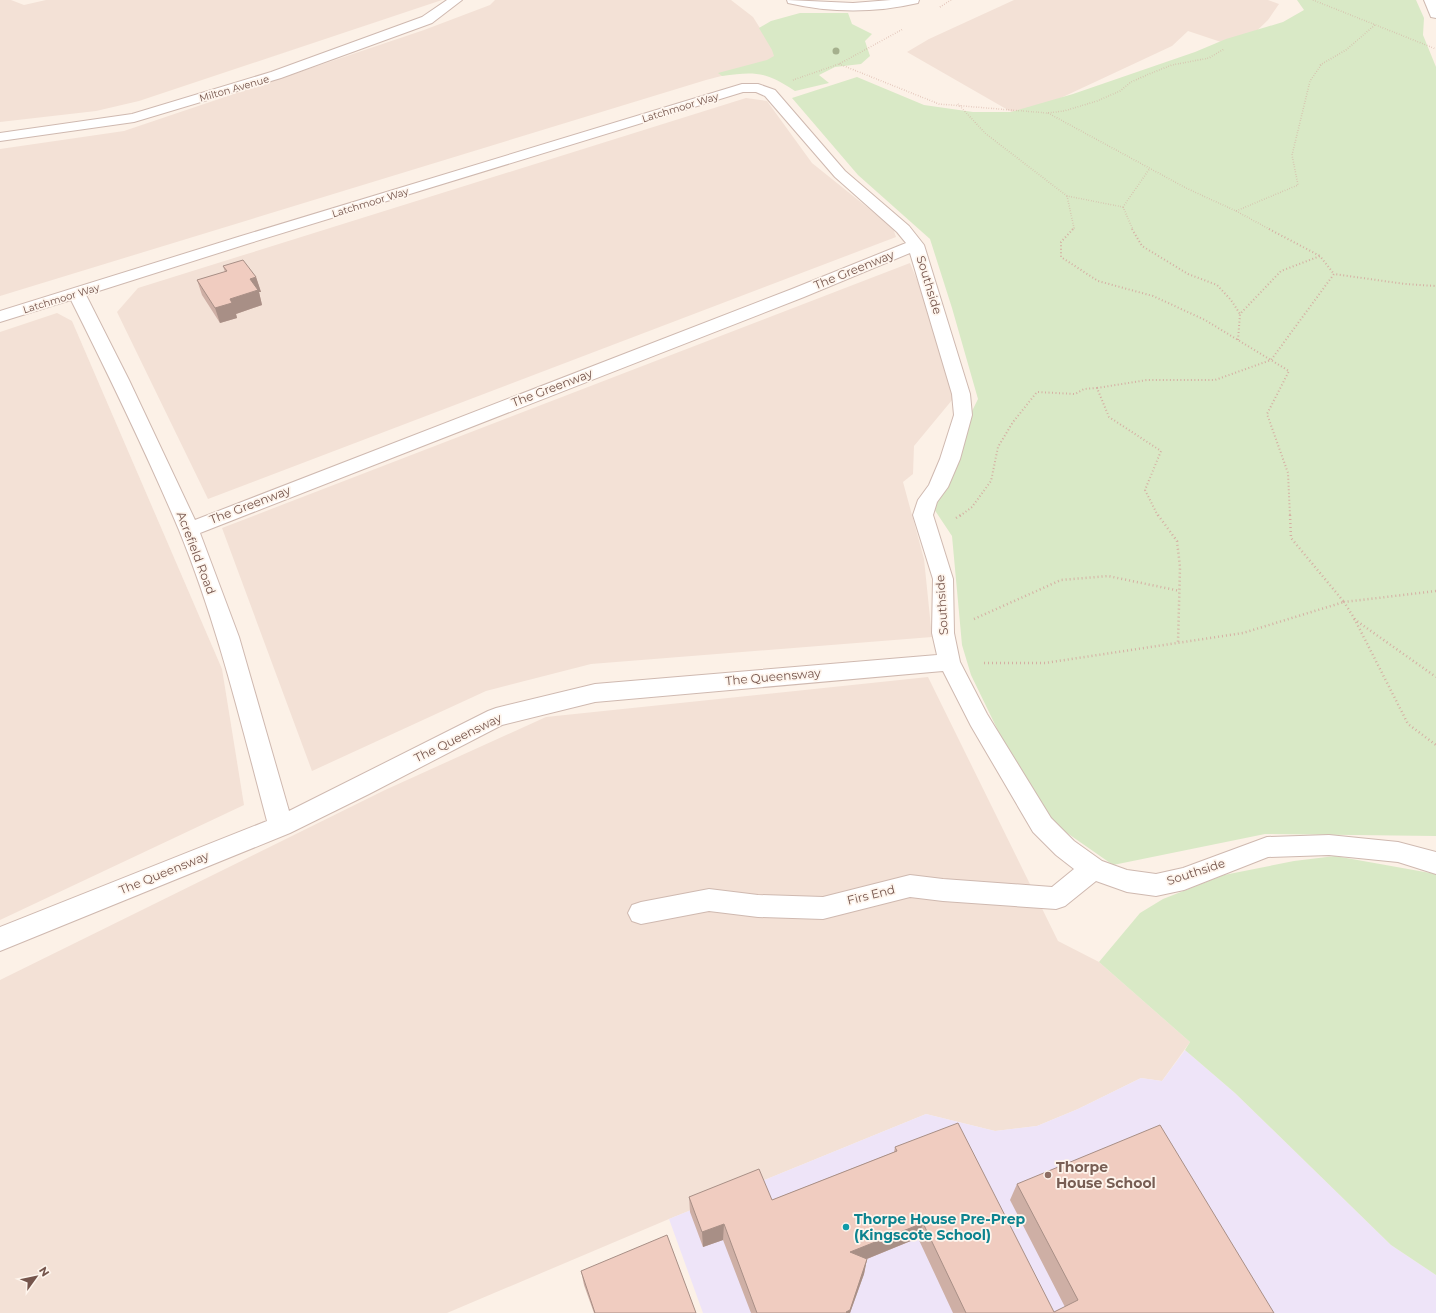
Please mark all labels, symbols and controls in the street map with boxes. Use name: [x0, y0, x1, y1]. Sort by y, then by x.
street label: Milton Avenue: [198, 72, 271, 105]
street label: Latchmoor Way: [640, 89, 721, 125]
street label: Latchmoor Way: [330, 184, 411, 220]
street label: The Greenway: [811, 246, 897, 293]
street label: Southside: [913, 254, 945, 316]
street label: Latchmoor Way: [21, 280, 102, 316]
street label: The Greenway: [509, 365, 595, 410]
street label: The Greenway: [207, 482, 293, 527]
street label: Acrefield Road: [174, 509, 219, 596]
street label: Southside: [932, 574, 951, 636]
street label: The Queensway: [725, 665, 822, 688]
street label: The Queensway: [412, 710, 504, 765]
street label: The Queensway: [117, 848, 211, 897]
street label: Southside: [1165, 855, 1227, 888]
street label: Firs End: [845, 881, 896, 908]
place label: Thorpe House School: [1056, 1158, 1156, 1192]
marker: Thorpe House School: [1043, 1170, 1053, 1180]
place label: Thorpe House Pre-Prep (Kingscote School): [854, 1210, 1026, 1244]
marker: Thorpe House Pre-Prep (Kingscote School): [841, 1222, 851, 1232]
north arrow: [16, 1257, 56, 1297]
text: N: [36, 1264, 53, 1279]

